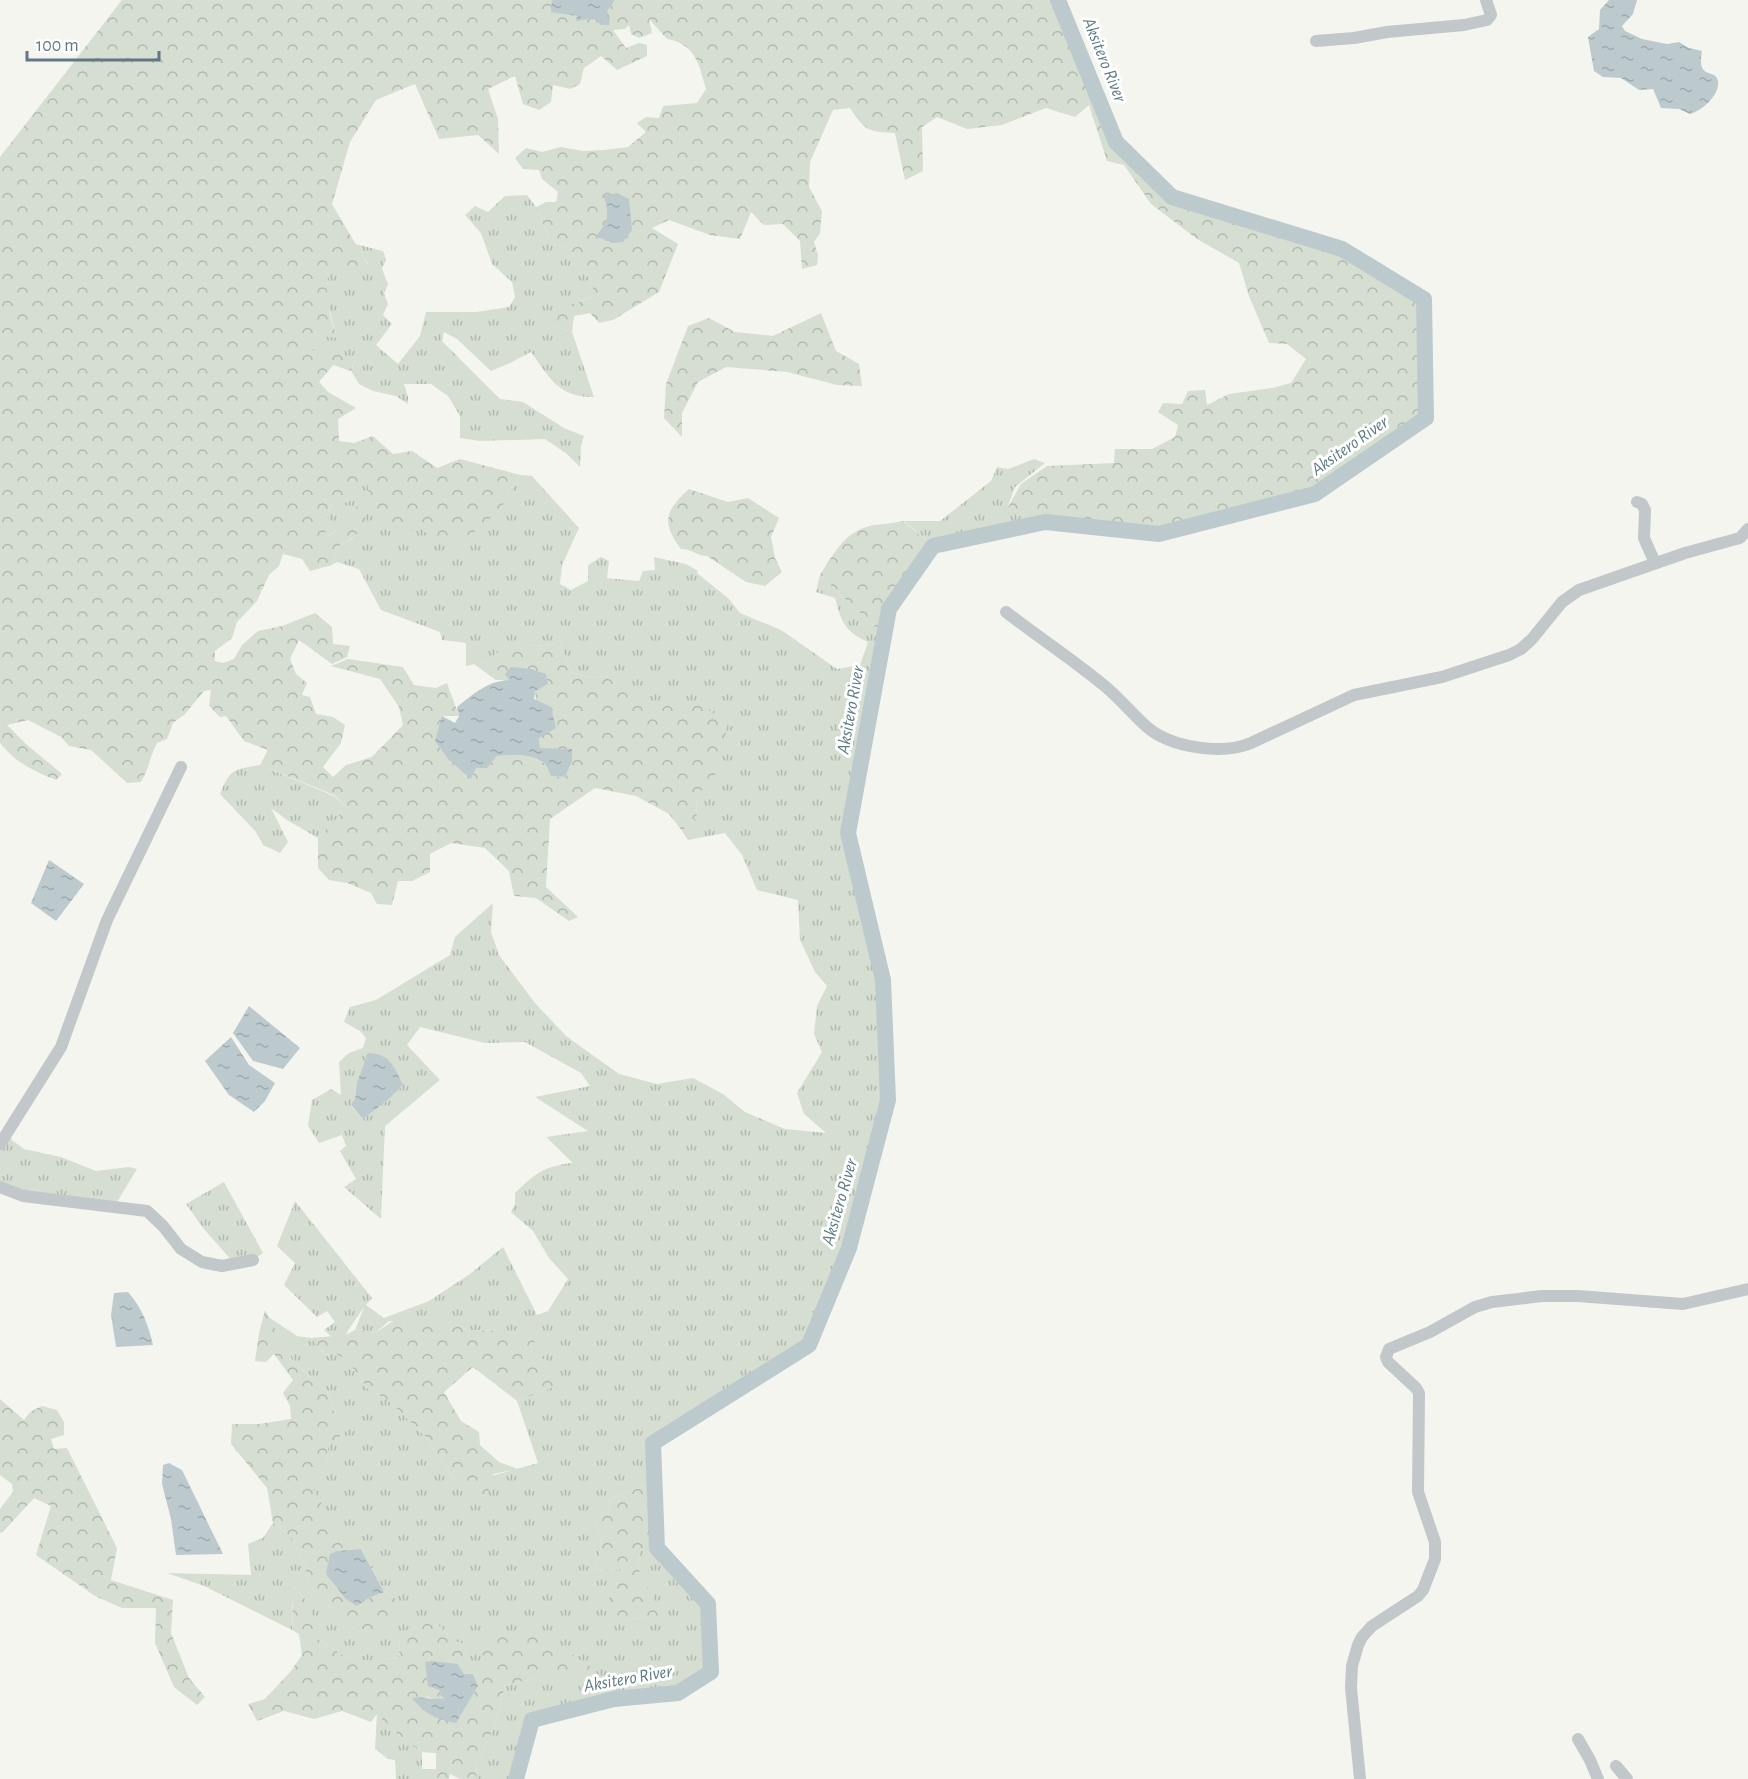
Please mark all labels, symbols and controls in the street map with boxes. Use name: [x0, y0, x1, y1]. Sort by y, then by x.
water label: Aksitero River: [1079, 14, 1129, 106]
scale bar: [27, 24, 159, 62]
text: 100 m: [36, 37, 79, 55]
water label: Aksitero River: [1308, 412, 1393, 479]
water label: Aksitero River: [834, 663, 868, 756]
water label: Aksitero River: [819, 1156, 861, 1248]
water label: Aksitero River: [582, 1662, 675, 1696]

